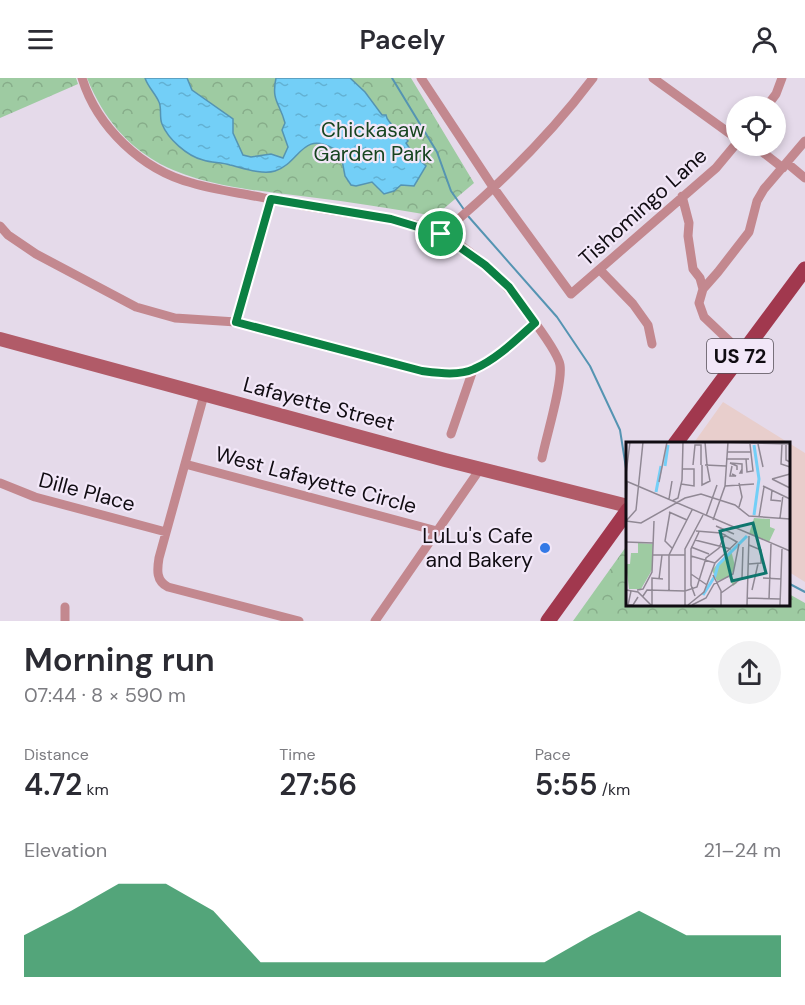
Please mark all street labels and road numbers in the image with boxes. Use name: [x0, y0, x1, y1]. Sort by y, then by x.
street label: Tishomingo Lane: [573, 142, 713, 272]
road number: US 72: [707, 339, 773, 373]
street label: Lafayette Street: [240, 370, 398, 438]
street label: West Lafayette Circle: [212, 440, 420, 520]
street label: Dille Place: [36, 466, 138, 518]

